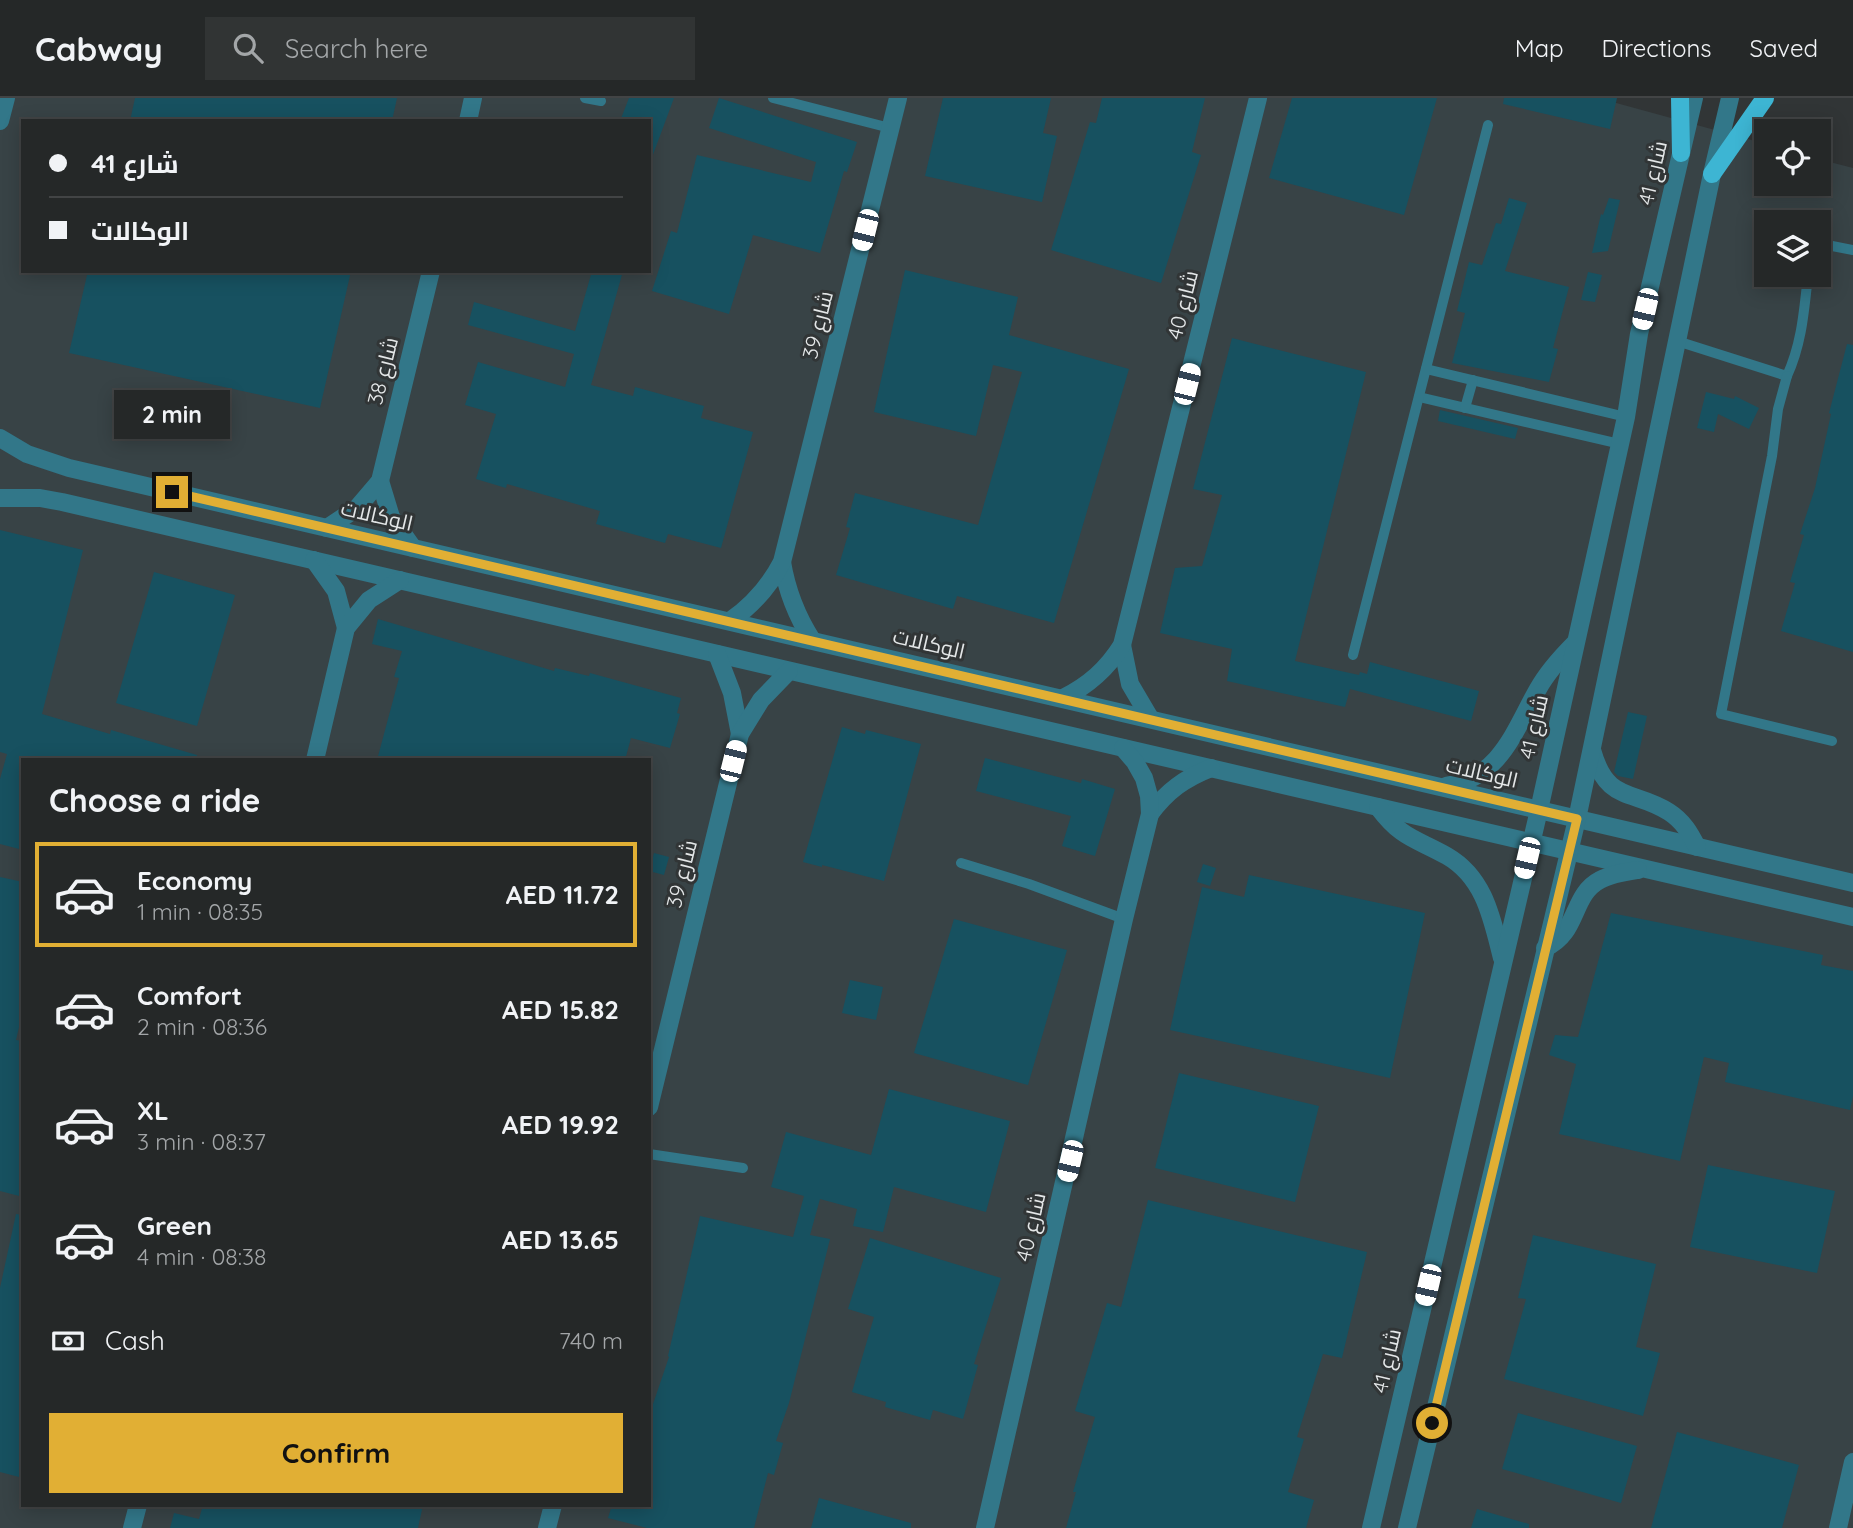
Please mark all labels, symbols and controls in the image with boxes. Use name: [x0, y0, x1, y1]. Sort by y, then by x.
search box: [205, 17, 695, 80]
text: Cabway: [35, 28, 163, 69]
icon: search: [229, 29, 267, 67]
text: Search here: [285, 32, 428, 65]
text: Map: [1515, 33, 1564, 63]
text: Directions: [1602, 33, 1712, 63]
text: Saved: [1750, 33, 1818, 63]
map controls: [1754, 119, 1831, 287]
button: locate: [1754, 119, 1831, 196]
street label: شارع 41: [1632, 138, 1674, 208]
text: شارع 41: [91, 147, 179, 180]
car: [850, 207, 881, 253]
button: layers: [1754, 210, 1831, 287]
text: الوكالات: [91, 214, 189, 247]
street label: شارع 40: [1161, 268, 1205, 342]
car: [1631, 286, 1660, 332]
street label: شارع 39: [796, 288, 840, 362]
street label: شارع 38: [361, 334, 405, 408]
car: [1172, 361, 1203, 407]
callout: 2 min: [114, 390, 230, 440]
text: 2 min: [142, 400, 202, 429]
route end: [156, 476, 188, 508]
street label: الوكالات: [339, 494, 416, 536]
street label: الوكالات: [891, 622, 968, 664]
street label: شارع 41: [1513, 692, 1555, 762]
car: [718, 738, 749, 784]
street label: الوكالات: [1444, 751, 1521, 793]
text: Choose a ride: [49, 780, 261, 820]
car: [1513, 835, 1542, 881]
street label: شارع 39: [660, 837, 704, 911]
icon: car: [53, 863, 116, 926]
text: Economy: [137, 864, 252, 897]
text: AED 11.72: [506, 878, 619, 911]
text: 1 min · 08:35: [137, 897, 263, 926]
icon: car: [53, 978, 116, 1041]
text: Comfort: [137, 979, 242, 1012]
text: AED 15.82: [502, 993, 619, 1026]
text: 2 min · 08:36: [137, 1012, 267, 1041]
icon: car: [53, 1093, 116, 1156]
text: XL: [137, 1094, 169, 1127]
text: AED 19.92: [502, 1108, 619, 1141]
text: 3 min · 08:37: [137, 1127, 266, 1156]
car: [1056, 1138, 1085, 1184]
street label: شارع 40: [1009, 1190, 1053, 1264]
icon: car: [53, 1208, 116, 1271]
text: Green: [137, 1209, 212, 1242]
text: AED 13.65: [502, 1223, 619, 1256]
text: 4 min · 08:38: [137, 1242, 267, 1271]
car: [1414, 1262, 1443, 1308]
icon: cash: [49, 1322, 87, 1360]
text: Cash: [105, 1324, 165, 1357]
text: 740 m: [559, 1326, 623, 1355]
street label: شارع 41: [1366, 1326, 1408, 1396]
route start: [1416, 1407, 1448, 1439]
button: Confirm: [49, 1413, 623, 1493]

